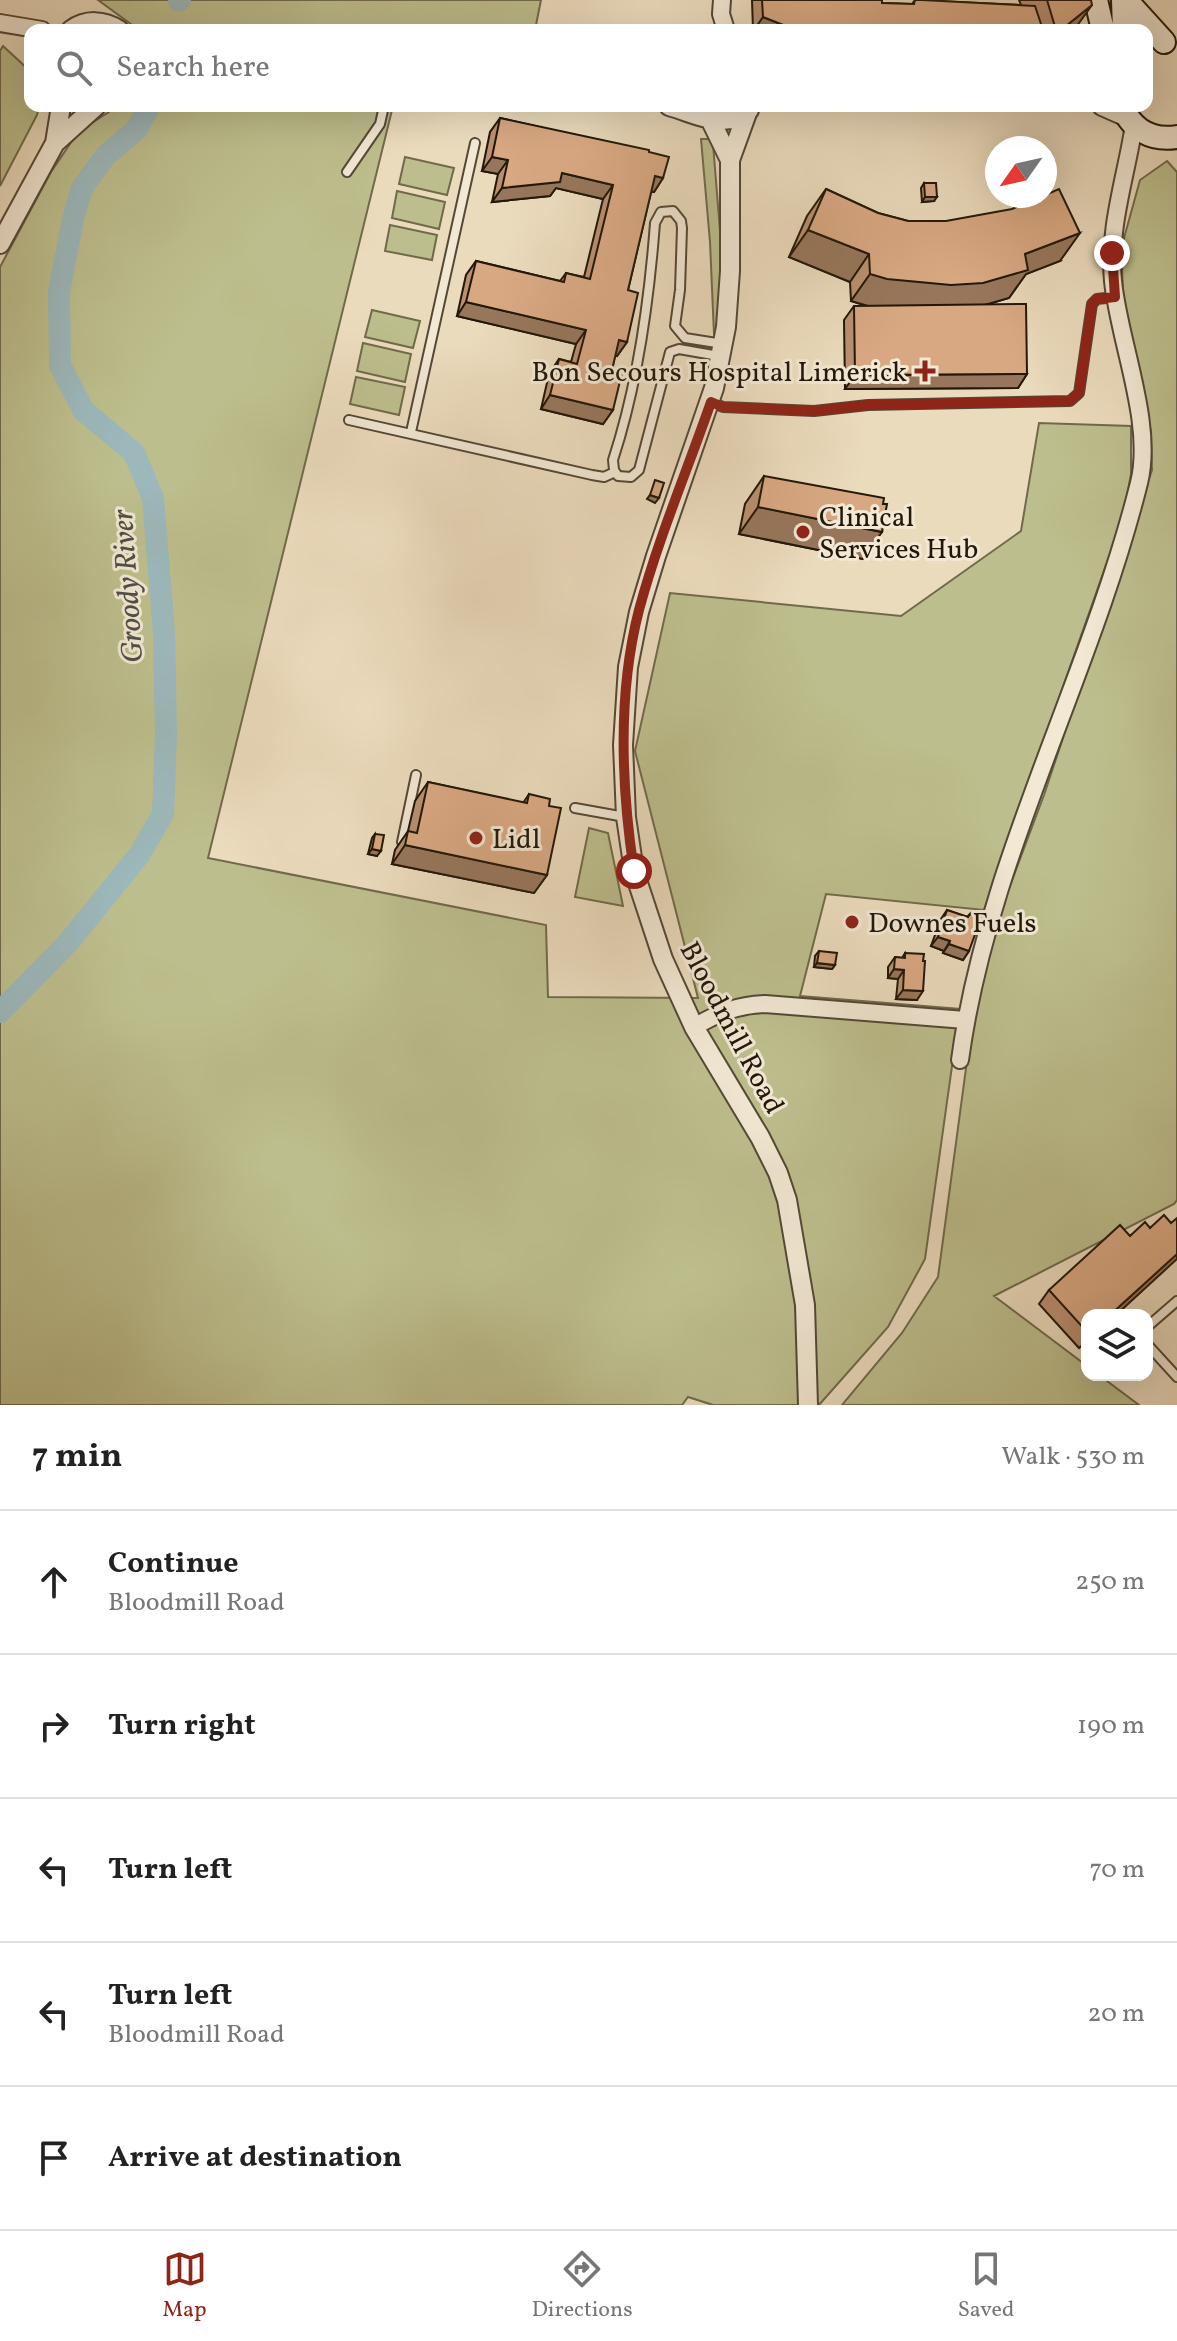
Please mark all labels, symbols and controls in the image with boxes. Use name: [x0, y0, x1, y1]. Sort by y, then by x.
search box: [24, 24, 1153, 112]
icon: search: [52, 46, 96, 90]
text: Search here: [116, 47, 270, 89]
north arrow: [985, 136, 1057, 208]
route end: [1094, 235, 1130, 271]
place label: Bon Secours Hospital Limerick: [532, 354, 907, 393]
marker: Bon Secours Hospital Limerick: [914, 360, 936, 382]
place label: Clinical Services Hub: [819, 499, 978, 570]
water label: Groody River: [103, 507, 155, 664]
marker: Clinical Services Hub: [794, 523, 812, 541]
place label: Lidl: [492, 821, 540, 860]
marker: Lidl: [467, 829, 485, 847]
route start: [616, 853, 652, 889]
place label: Downes Fuels: [868, 905, 1037, 944]
marker: Downes Fuels: [843, 913, 861, 931]
street label: Bloodmill Road: [669, 935, 793, 1121]
map controls: [1081, 1309, 1153, 1381]
button: layers: [1081, 1309, 1153, 1381]
text: 7 min: [32, 1434, 122, 1481]
text: Walk · 530 m: [1001, 1439, 1145, 1475]
text: Continue: [108, 1543, 239, 1585]
icon: ahead: [32, 1560, 76, 1604]
text: 250 m: [1075, 1564, 1145, 1600]
text: Bloodmill Road: [108, 1585, 285, 1621]
icon: right: [32, 1704, 76, 1748]
text: Turn right: [108, 1705, 256, 1747]
text: 190 m: [1077, 1708, 1145, 1744]
icon: left: [32, 1848, 76, 1892]
text: Turn left: [108, 1849, 232, 1891]
text: 70 m: [1090, 1852, 1145, 1888]
text: Turn left: [108, 1975, 232, 2017]
icon: left: [32, 1992, 76, 2036]
text: 20 m: [1087, 1996, 1145, 2032]
text: Bloodmill Road: [108, 2017, 285, 2053]
icon: arrive: [32, 2136, 76, 2180]
text: Arrive at destination: [108, 2137, 402, 2179]
tab: Map: [163, 2247, 207, 2326]
tab: Directions: [532, 2247, 633, 2326]
tab: Saved: [958, 2247, 1014, 2326]

